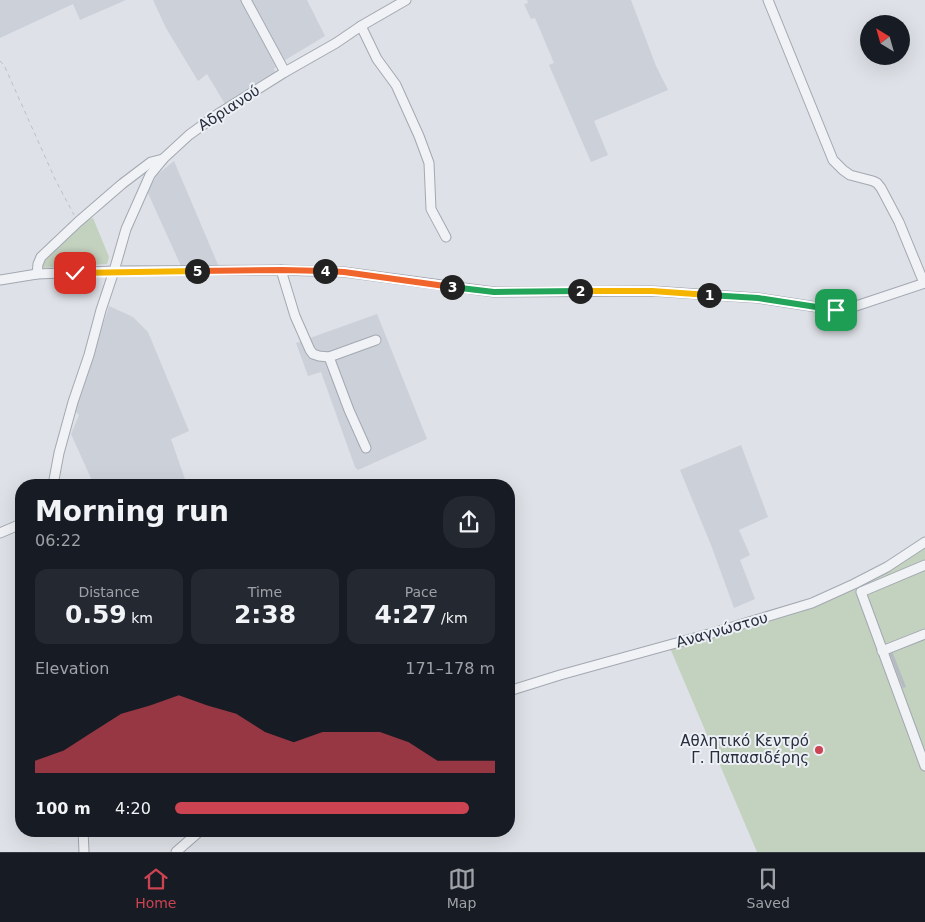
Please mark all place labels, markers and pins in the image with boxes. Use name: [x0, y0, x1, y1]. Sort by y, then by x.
pin: [54, 252, 96, 294]
pin: 5: [184, 258, 210, 284]
pin: 4: [312, 258, 338, 284]
pin: 3: [440, 274, 464, 300]
pin: 2: [568, 278, 592, 304]
pin: 1: [696, 282, 722, 308]
pin: [815, 289, 857, 331]
place label: Αθλητικό Κεντρό Γ. Παπασιδέρης: [680, 732, 809, 767]
marker: Αθλητικό Κεντρό Γ. Παπασιδέρης: [813, 744, 825, 756]

